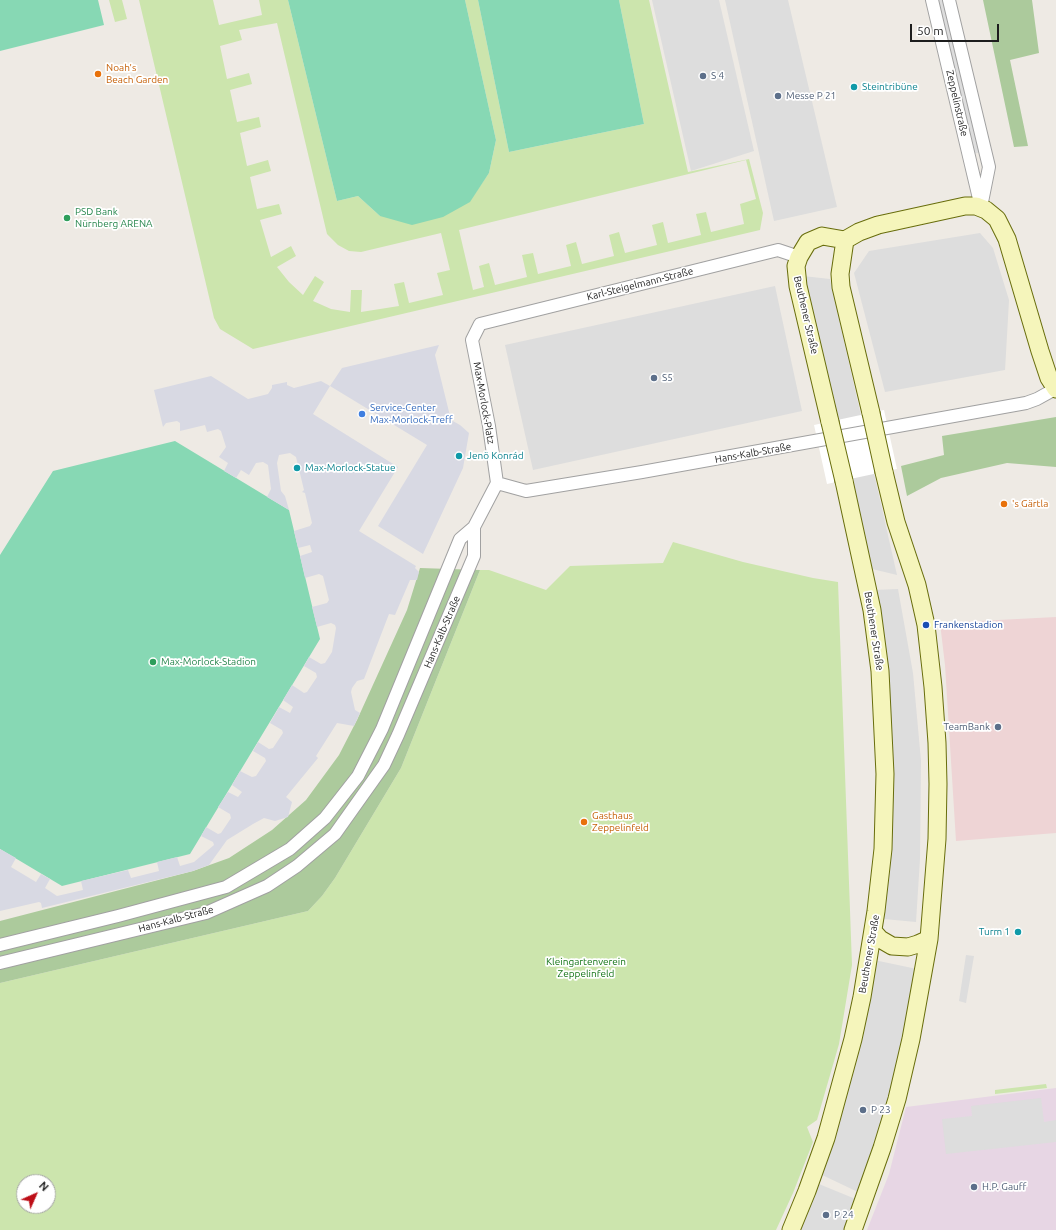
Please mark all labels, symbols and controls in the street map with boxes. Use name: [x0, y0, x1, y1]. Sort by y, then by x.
scale bar: [912, 16, 1001, 42]
text: 50 m: [917, 24, 944, 37]
place label: Noah's Beach Garden: [106, 62, 168, 86]
marker: Noah's Beach Garden: [93, 69, 103, 79]
street label: Zeppelinstraße: [944, 69, 970, 137]
place label: S 4: [711, 70, 724, 82]
marker: S 4: [698, 71, 708, 81]
place label: Steintribüne: [862, 81, 918, 93]
marker: Steintribüne: [849, 82, 859, 92]
place label: Messe P 21: [786, 90, 836, 102]
marker: Messe P 21: [773, 91, 783, 101]
place label: PSD Bank Nürnberg ARENA: [75, 206, 153, 230]
marker: PSD Bank Nürnberg ARENA: [62, 213, 72, 223]
street label: Karl-Steigelmann-Straße: [586, 265, 694, 303]
street label: Beuthener Straße: [791, 275, 821, 355]
street label: Max-Morlock-Platz: [471, 361, 497, 445]
place label: S5: [662, 372, 673, 384]
marker: S5: [649, 373, 659, 383]
place label: Service-Center Max-Morlock-Treff: [370, 402, 453, 426]
marker: Service-Center Max-Morlock-Treff: [357, 409, 367, 419]
street label: Hans-Kalb-Straße: [714, 440, 792, 466]
place label: Jenö Konrád: [467, 450, 524, 462]
marker: Jenö Konrád: [454, 451, 464, 461]
place label: Max-Morlock-Statue: [305, 462, 395, 474]
marker: Max-Morlock-Statue: [292, 463, 302, 473]
place label: 's Gärtla: [1012, 498, 1048, 510]
marker: 's Gärtla: [999, 499, 1009, 509]
street label: Beuthener Straße: [862, 591, 886, 671]
street label: Hans-Kalb-Straße: [421, 594, 463, 670]
place label: Frankenstadion: [934, 619, 1003, 631]
marker: Frankenstadion: [921, 620, 931, 630]
place label: Max-Morlock-Stadion: [161, 656, 256, 668]
marker: Max-Morlock-Stadion: [148, 657, 158, 667]
place label: TeamBank: [943, 721, 990, 733]
marker: TeamBank: [993, 722, 1003, 732]
place label: Gasthaus Zeppelinfeld: [592, 810, 649, 834]
marker: Gasthaus Zeppelinfeld: [579, 817, 589, 827]
street label: Hans-Kalb-Straße: [137, 903, 215, 935]
street label: Beuthener Straße: [856, 914, 882, 994]
place label: Turm 1: [979, 926, 1010, 938]
marker: Turm 1: [1013, 927, 1023, 937]
park label: Kleingartenverein Zeppelinfeld: [546, 956, 626, 980]
place label: P 23: [871, 1104, 891, 1116]
marker: P 23: [858, 1105, 868, 1115]
north arrow: [16, 1174, 56, 1214]
text: N: [37, 1179, 51, 1193]
place label: H.P. Gauff: [982, 1181, 1026, 1193]
marker: H.P. Gauff: [969, 1182, 979, 1192]
place label: P 24: [834, 1209, 854, 1221]
marker: P 24: [821, 1210, 831, 1220]

